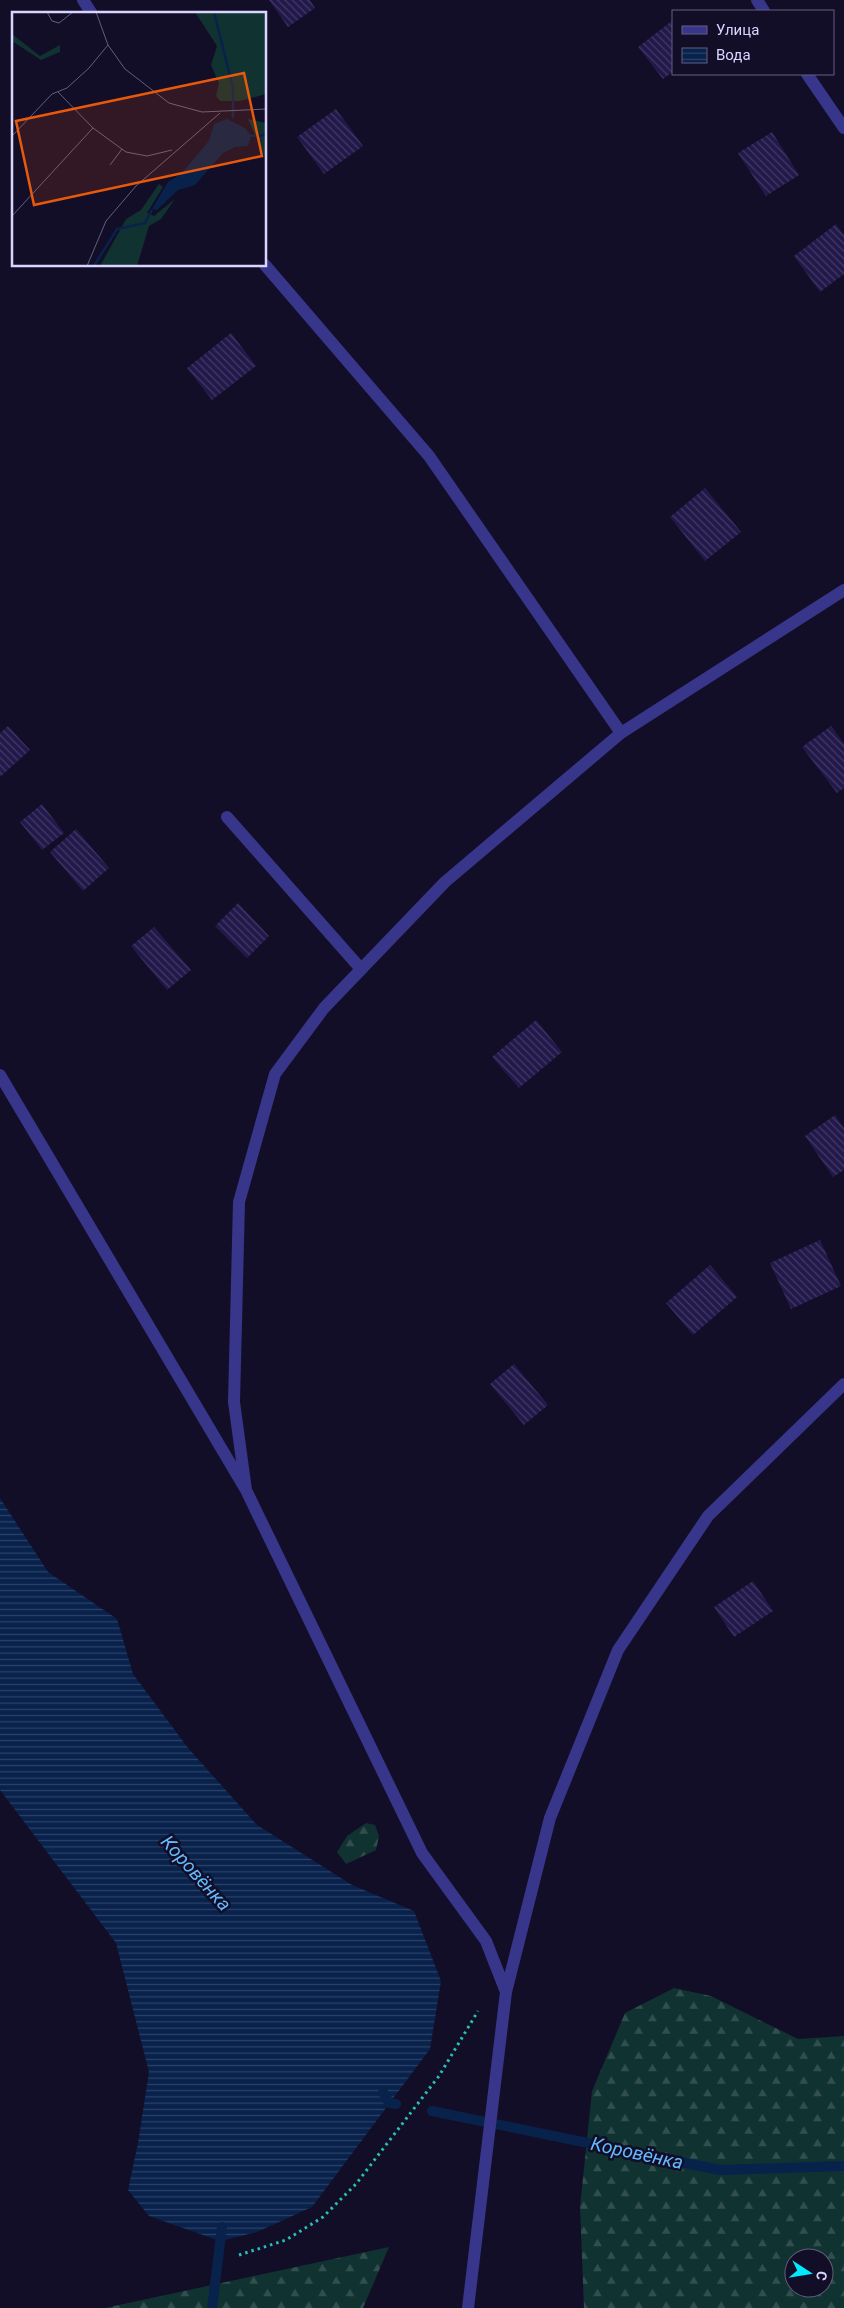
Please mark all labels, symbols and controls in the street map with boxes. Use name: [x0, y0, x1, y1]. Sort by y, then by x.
legend: [672, 10, 834, 75]
inset map: [12, 12, 266, 266]
text: Улица: [716, 21, 759, 39]
text: Вода: [716, 46, 751, 64]
water label: Коровёнка: [156, 1830, 236, 1916]
water label: Коровёнка: [589, 2132, 685, 2174]
north arrow: [784, 2248, 834, 2298]
text: С: [813, 2270, 830, 2282]

